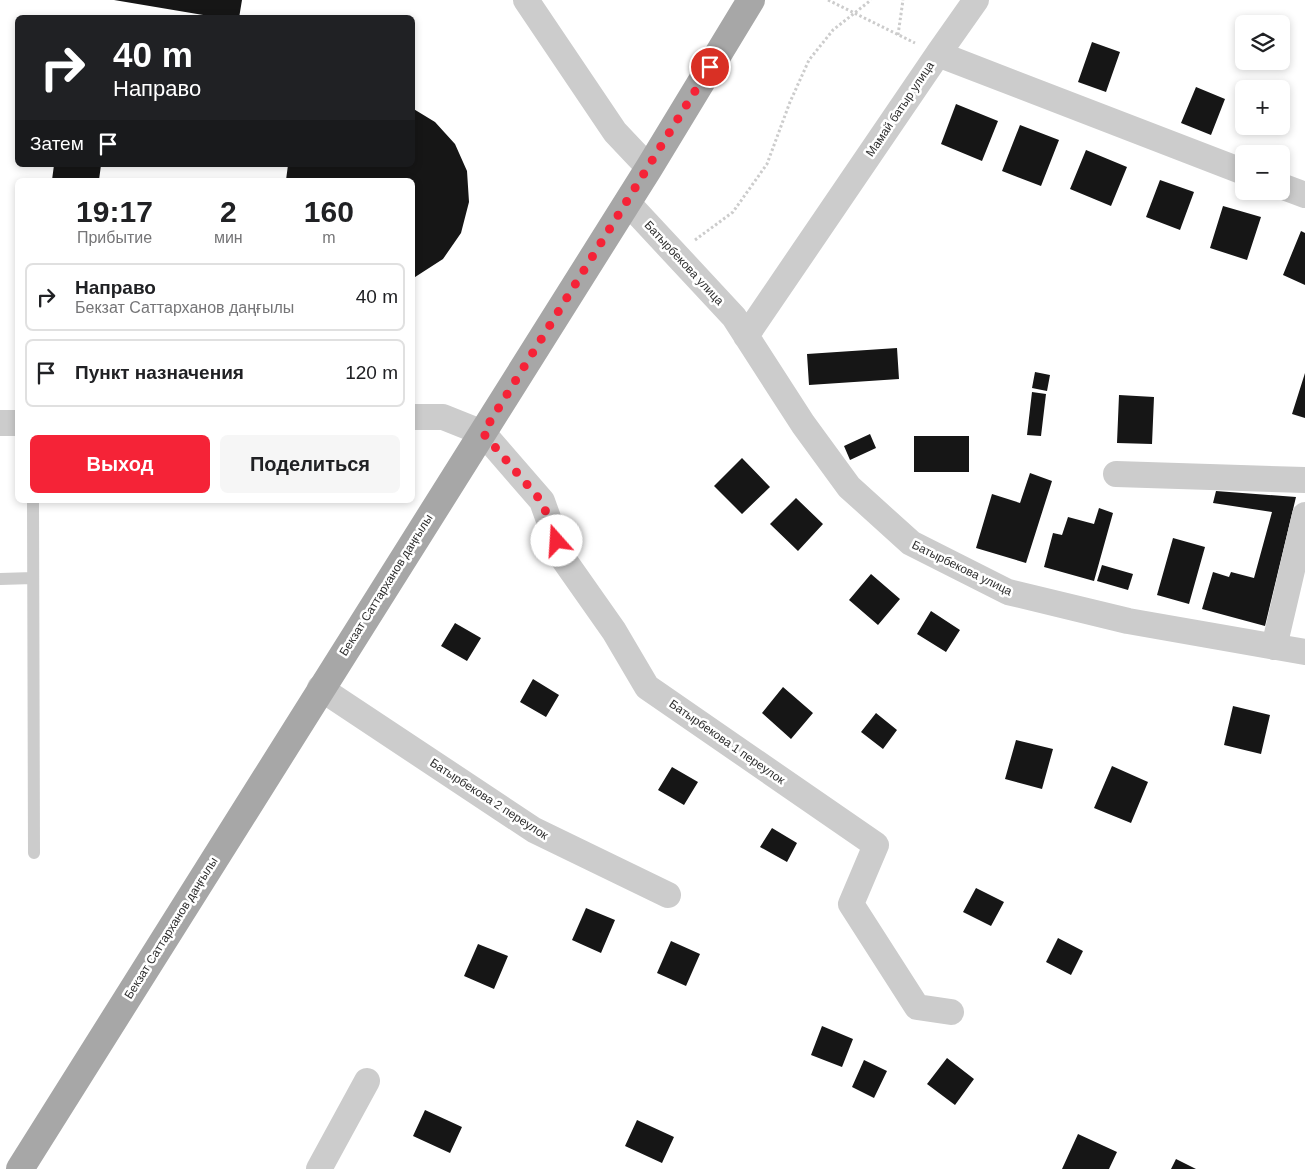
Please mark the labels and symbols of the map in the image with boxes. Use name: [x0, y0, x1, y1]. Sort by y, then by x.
pin: [689, 46, 731, 88]
street label: Мамай батыр улица: [863, 58, 937, 159]
street label: Батырбекова улица: [641, 218, 727, 308]
street label: Бекзат Саттарханов даңғылы: [336, 512, 436, 658]
position arrow: [530, 514, 582, 566]
street label: Батырбекова улица: [910, 538, 1015, 598]
street label: Батырбекова 1 переулок: [666, 697, 788, 788]
street label: Батырбекова 2 переулок: [427, 756, 551, 843]
street label: Бекзат Саттарханов даңғылы: [121, 855, 221, 1001]

